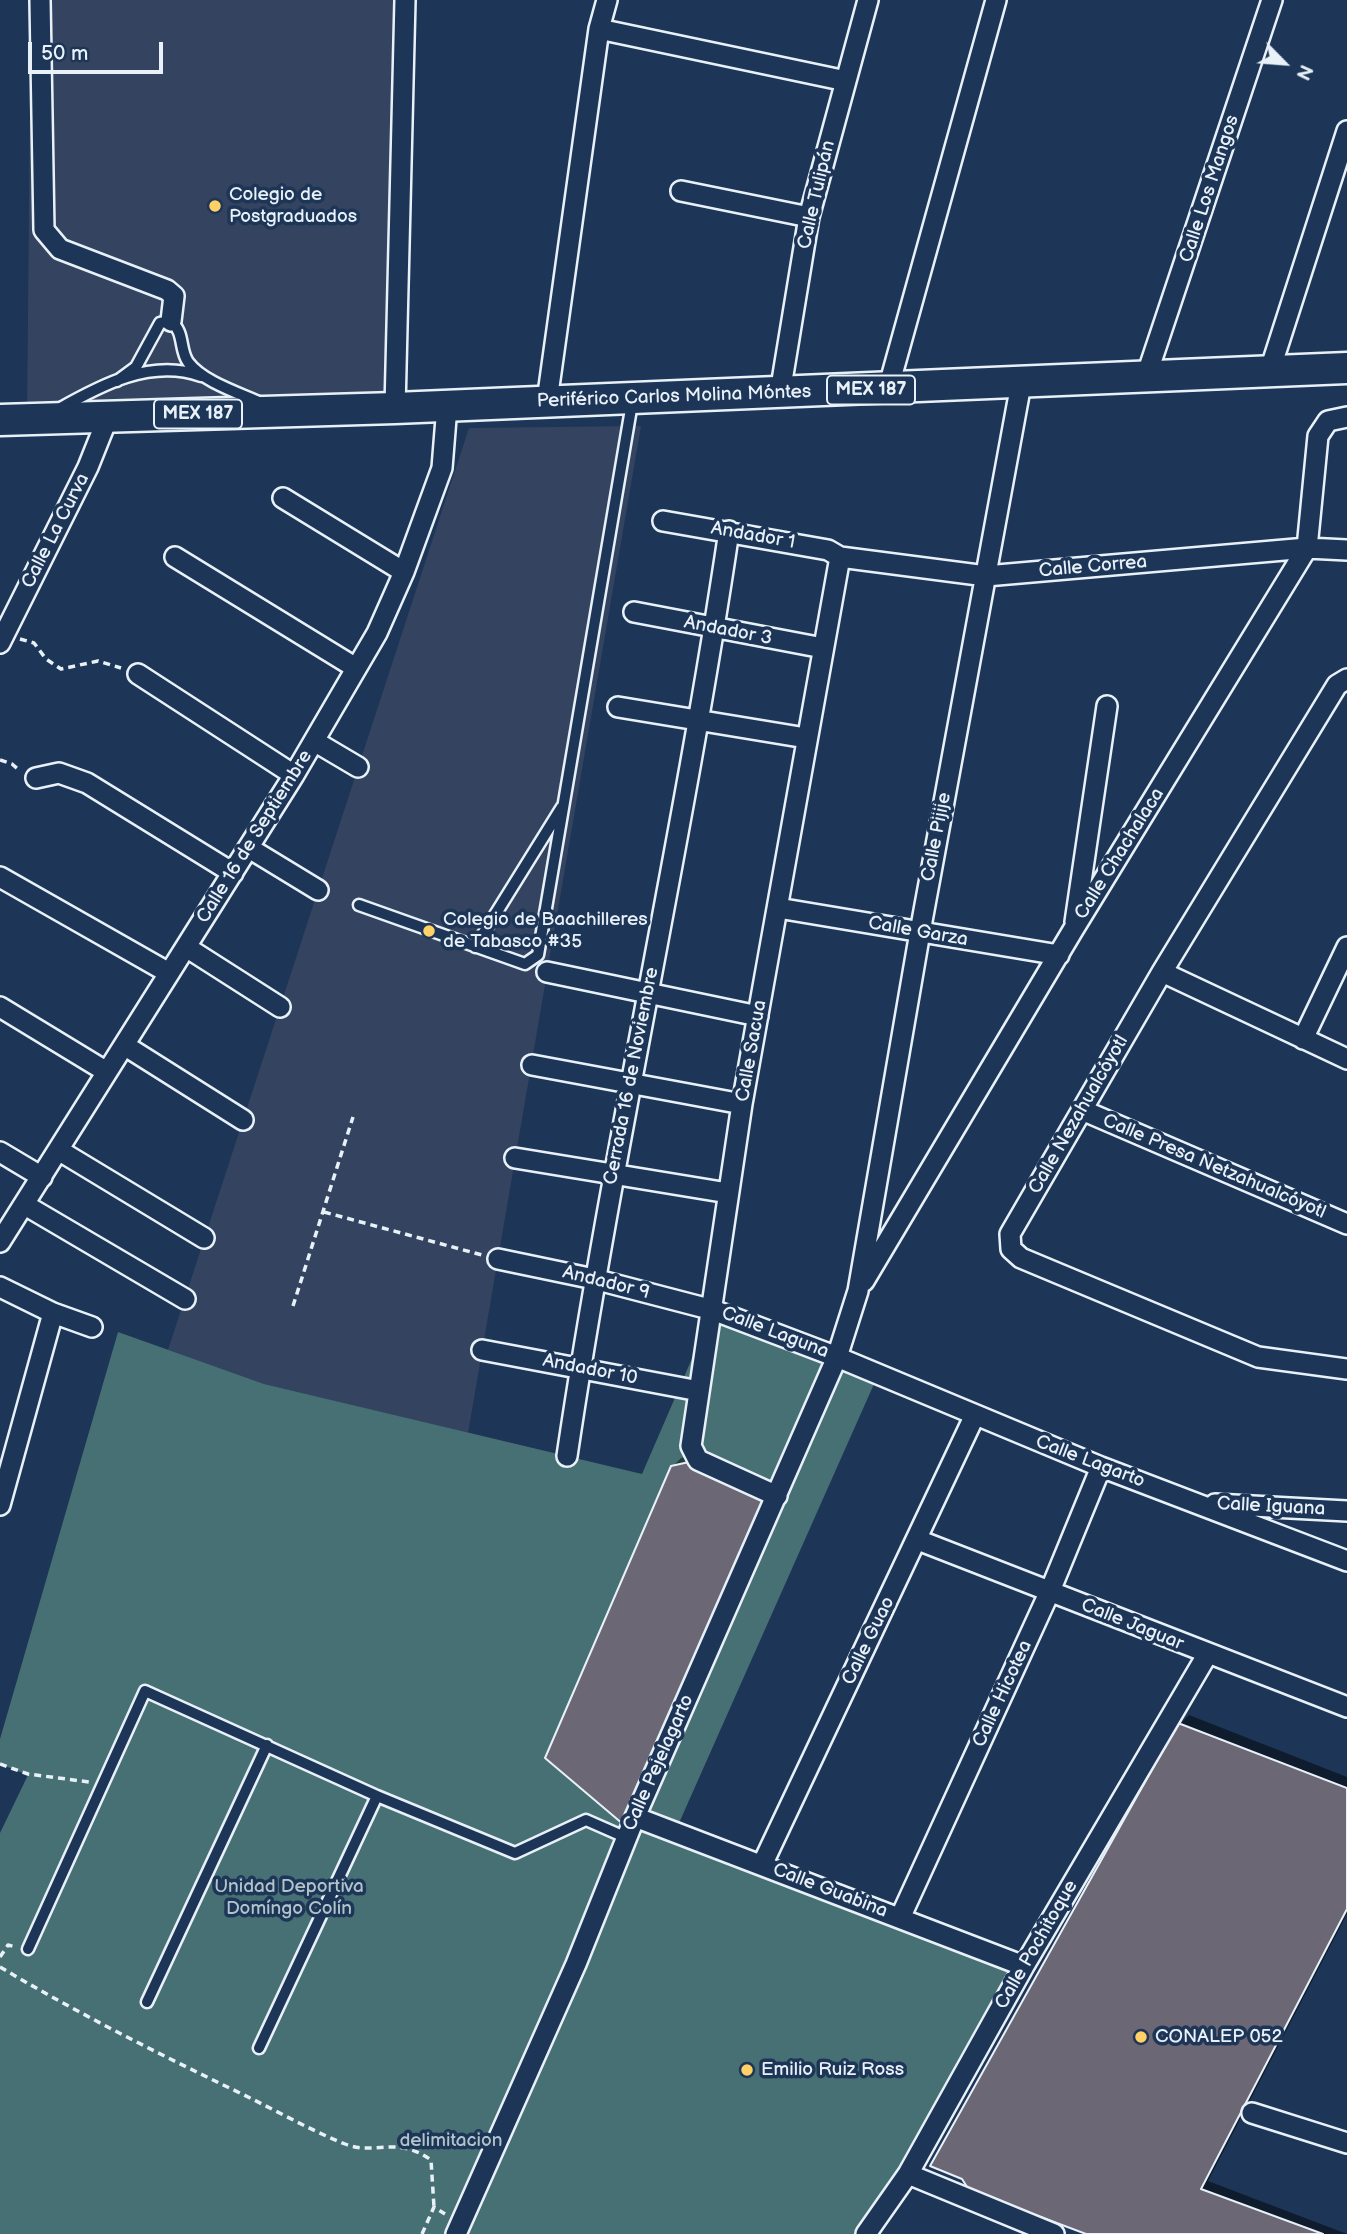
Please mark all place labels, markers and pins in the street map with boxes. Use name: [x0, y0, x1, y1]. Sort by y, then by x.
place label: Colegio de Postgraduados: [229, 184, 357, 228]
marker: Colegio de Postgraduados: [207, 198, 223, 214]
place label: Colegio de Baachilleres de Tabasco #35: [443, 909, 648, 953]
marker: Colegio de Baachilleres de Tabasco #35: [421, 923, 437, 939]
place label: CONALEP 052: [1155, 2026, 1283, 2048]
marker: CONALEP 052: [1133, 2029, 1149, 2045]
place label: Emilio Ruiz Ross: [761, 2059, 904, 2081]
marker: Emilio Ruiz Ross: [739, 2062, 755, 2078]

